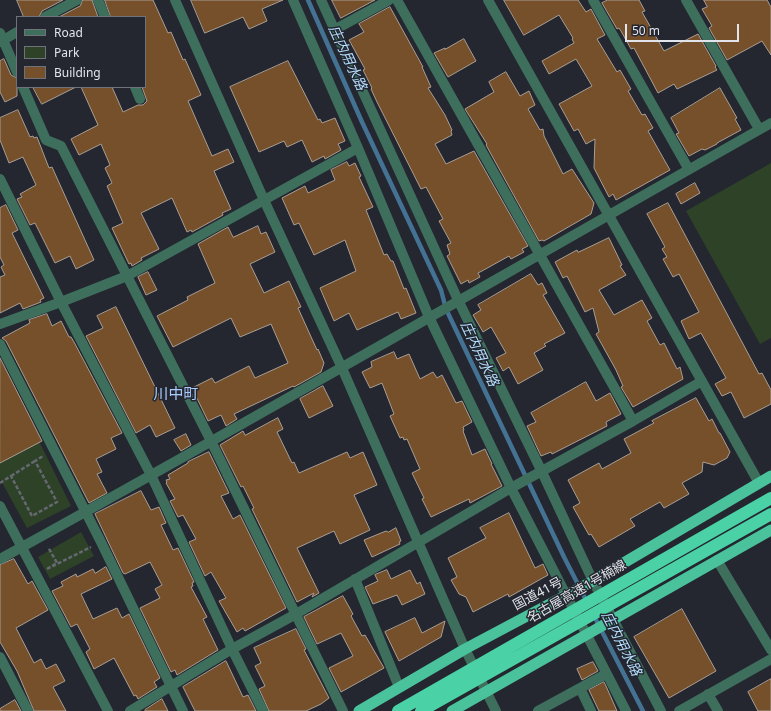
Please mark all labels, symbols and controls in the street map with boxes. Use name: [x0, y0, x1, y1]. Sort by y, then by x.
legend: [16, 16, 146, 88]
scale bar: [627, 16, 741, 42]
text: 50 m: [632, 22, 660, 39]
water label: 庄内用水路: [325, 23, 369, 93]
text: Road: [54, 24, 83, 41]
text: Park: [54, 44, 79, 61]
text: Building: [54, 64, 101, 81]
water label: 庄内用水路: [457, 319, 501, 389]
district label: 川中町: [154, 386, 198, 404]
street label: 名古屋高速1号楠線: [525, 557, 629, 627]
street label: 国道41号: [511, 574, 565, 614]
water label: 庄内用水路: [598, 609, 644, 679]

